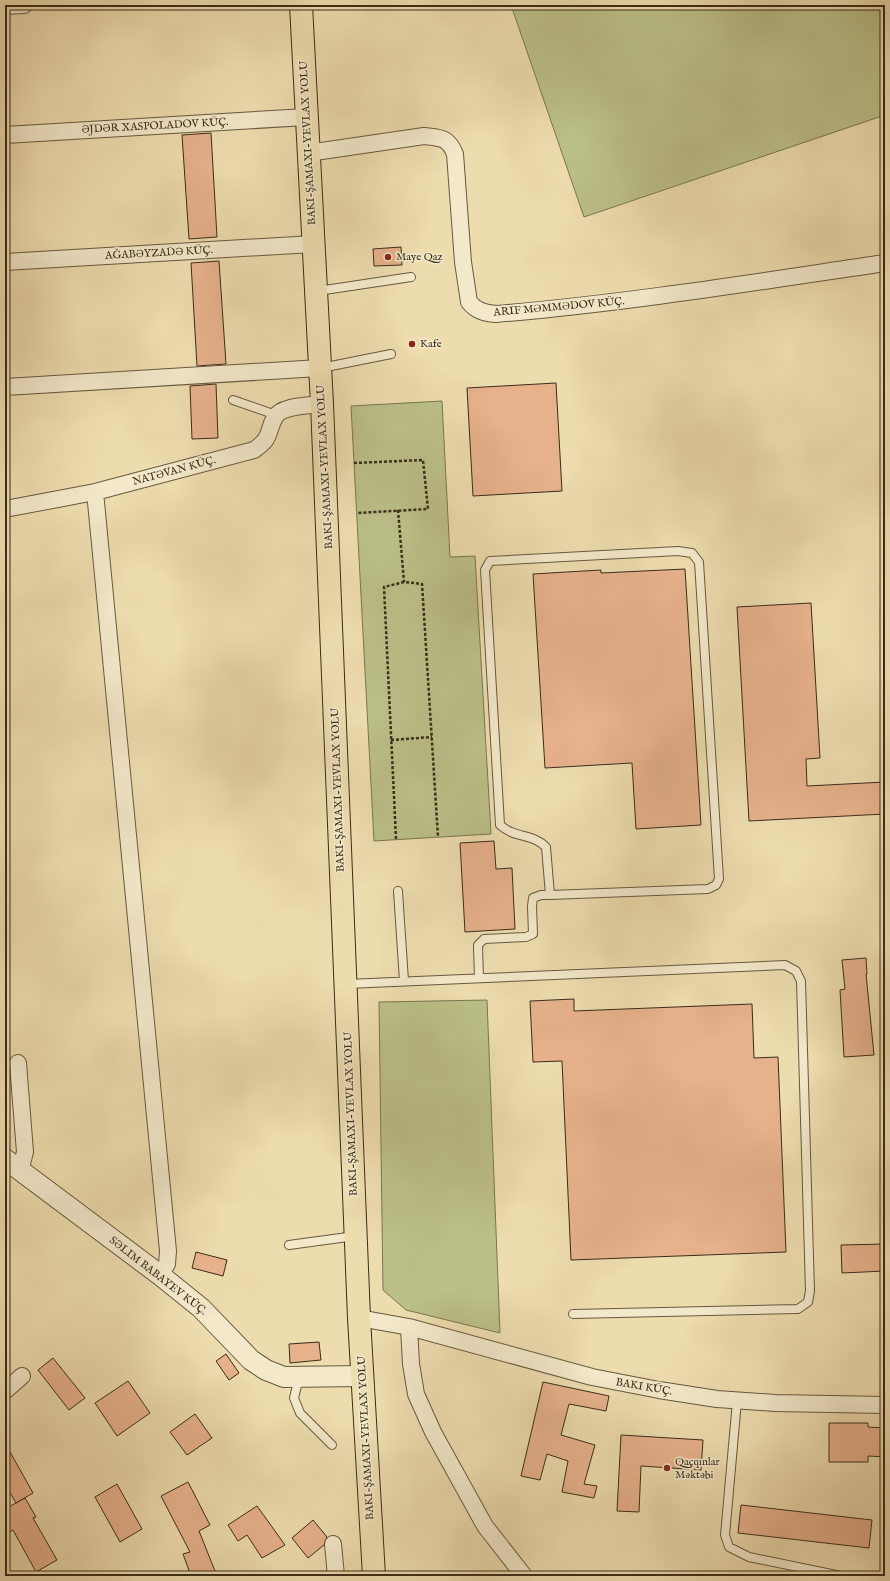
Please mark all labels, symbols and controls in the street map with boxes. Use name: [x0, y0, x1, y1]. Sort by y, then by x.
street label: BAKI-ŞAMAXI-YEVLAX YOLU: [297, 60, 319, 225]
street label: ƏJDƏR XASPOLADOV KÜÇ.: [81, 115, 229, 137]
street label: AĞABƏYZADƏ KÜÇ.: [104, 243, 213, 263]
place label: Maye Qaz: [396, 250, 443, 264]
marker: Maye Qaz: [383, 252, 393, 262]
street label: ARIF MƏMMƏDOV KÜÇ.: [492, 294, 625, 320]
place label: Kafe: [420, 337, 442, 351]
marker: Kafe: [407, 339, 417, 349]
street label: BAKI-ŞAMAXI-YEVLAX YOLU: [314, 384, 336, 549]
street label: NATƏVAN KÜÇ.: [131, 453, 217, 489]
street label: BAKI-ŞAMAXI-YEVLAX YOLU: [328, 707, 348, 872]
street label: BAKI-ŞAMAXI-YEVLAX YOLU: [341, 1031, 361, 1196]
street label: SƏLIM BABAYEV KÜÇ.: [106, 1233, 210, 1319]
street label: BAKI-ŞAMAXI-YEVLAX YOLU: [355, 1355, 377, 1520]
street label: BAKI KÜÇ.: [615, 1375, 673, 1399]
place label: Qaçqınlar Məktəbi: [675, 1455, 720, 1482]
marker: Qaçqınlar Məktəbi: [662, 1463, 672, 1473]

